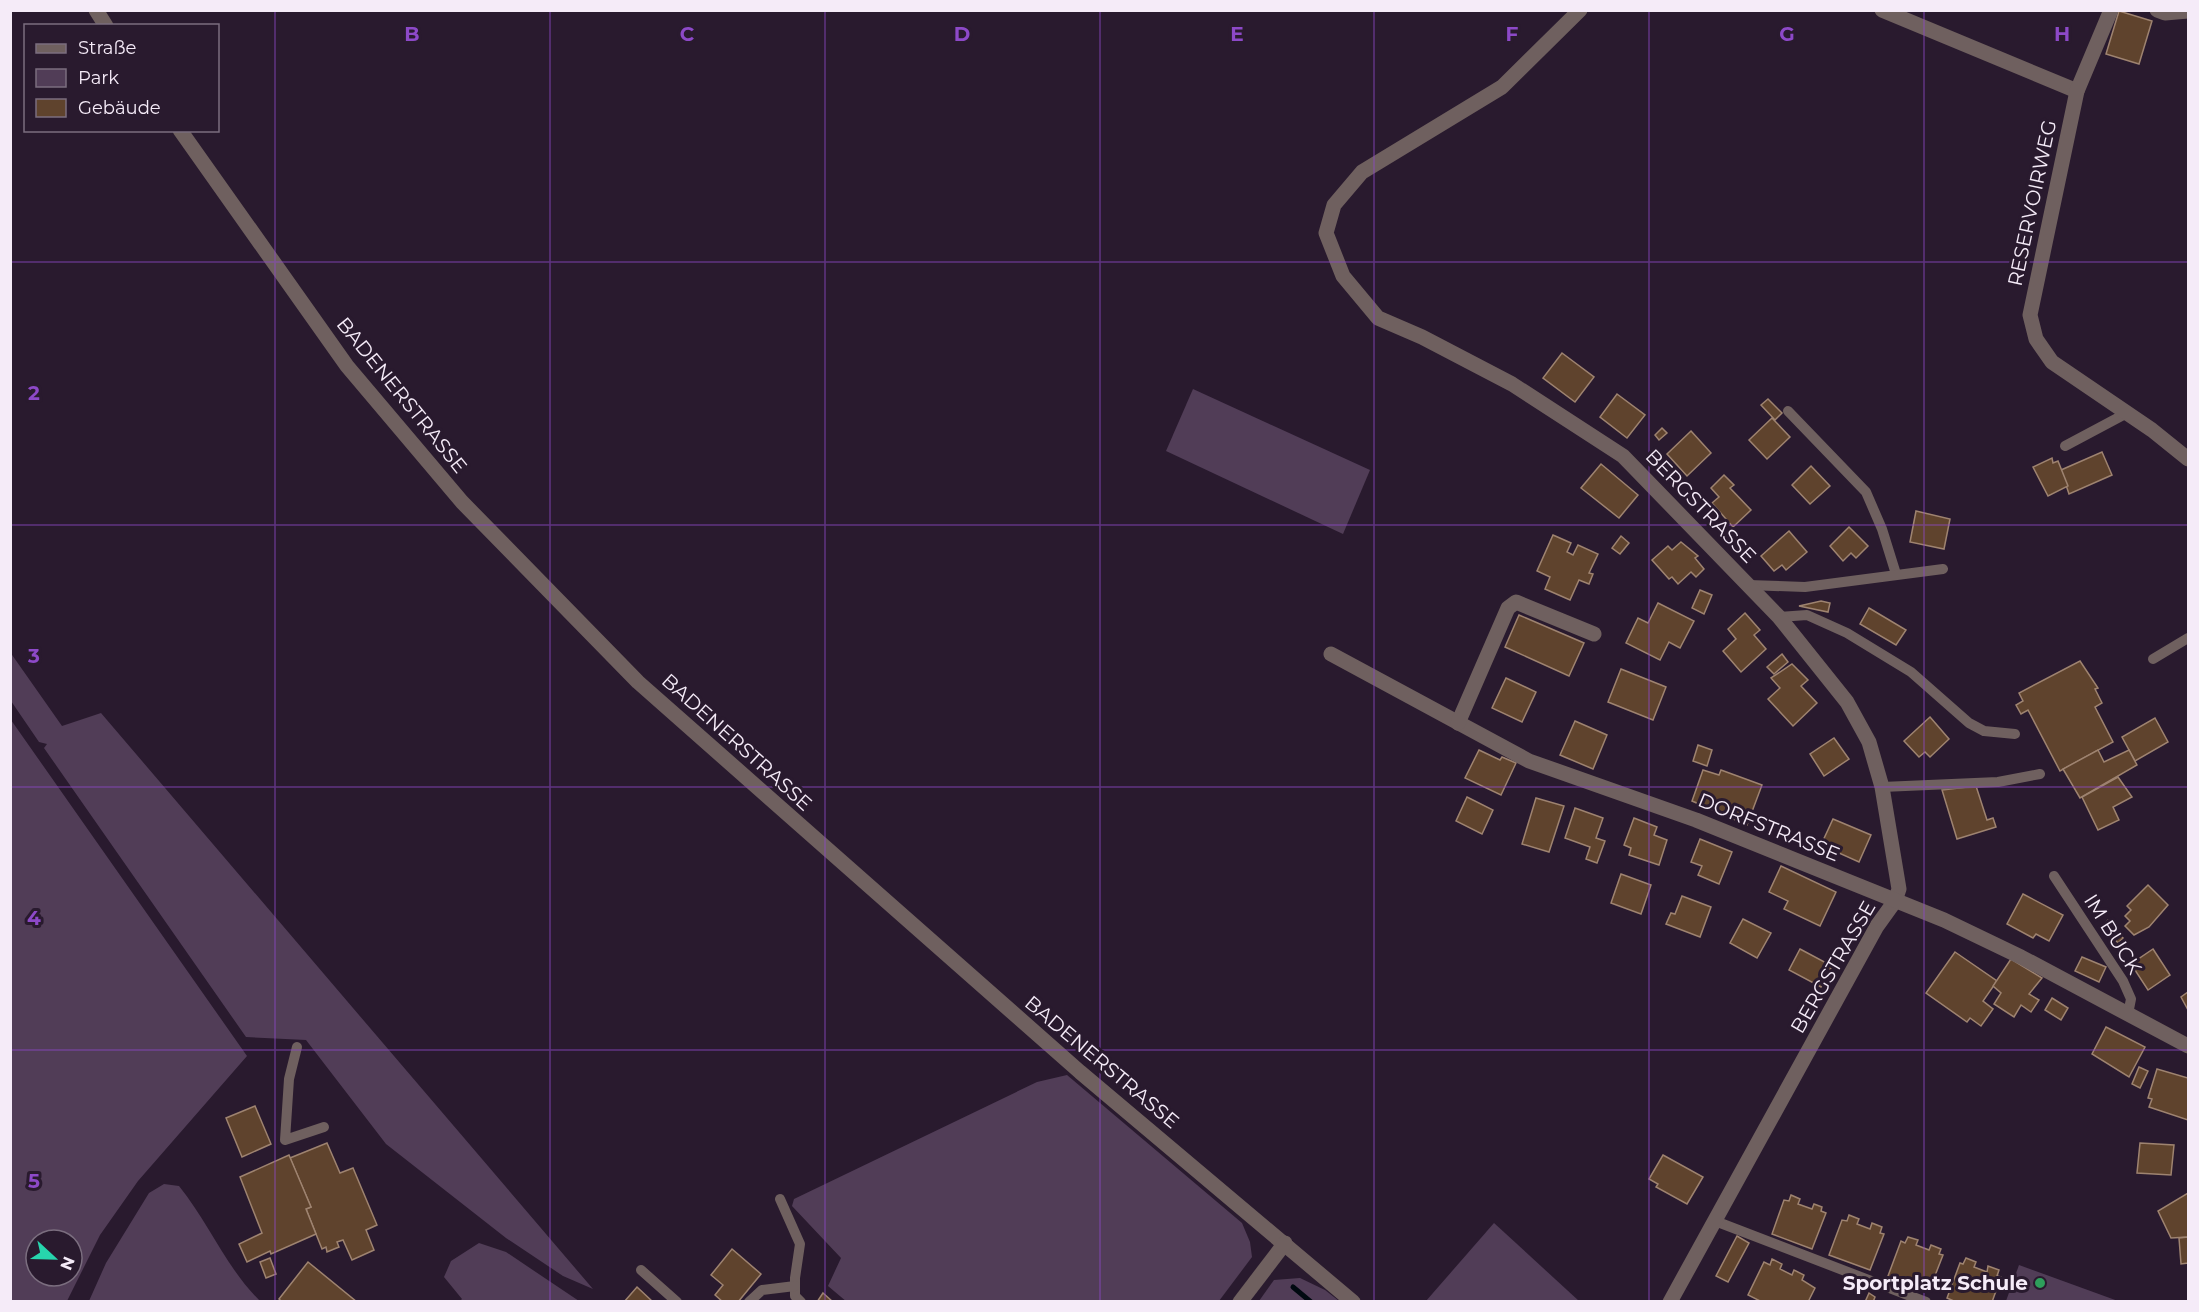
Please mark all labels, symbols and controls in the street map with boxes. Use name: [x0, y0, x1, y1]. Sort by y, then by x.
text: B: [404, 22, 420, 46]
text: C: [680, 22, 695, 46]
text: D: [954, 22, 970, 46]
text: E: [1230, 22, 1244, 46]
text: F: [1506, 22, 1519, 46]
text: G: [1779, 22, 1795, 46]
text: H: [2054, 22, 2070, 46]
legend: [24, 24, 219, 132]
text: Straße: [78, 37, 137, 59]
text: Park: [78, 67, 119, 89]
text: Gebäude: [78, 97, 161, 119]
street label: RESERVOIRWEG: [2003, 118, 2061, 288]
street label: BADENERSTRASSE: [332, 312, 472, 478]
text: 2: [28, 381, 40, 405]
street label: BERGSTRASSE: [1641, 444, 1761, 568]
text: 3: [27, 644, 40, 668]
street label: BADENERSTRASSE: [657, 668, 817, 816]
street label: DORFSTRASSE: [1695, 788, 1843, 866]
street label: IM BUCK: [2079, 890, 2147, 979]
street label: BERGSTRASSE: [1785, 897, 1881, 1037]
text: 4: [27, 906, 41, 930]
street label: BADENERSTRASSE: [1020, 991, 1184, 1133]
text: 5: [28, 1169, 40, 1193]
north arrow: [24, 1228, 84, 1288]
text: N: [56, 1254, 79, 1273]
place label: Sportplatz Schule: [1843, 1271, 2028, 1295]
marker: Sportplatz Schule: [2033, 1276, 2047, 1290]

